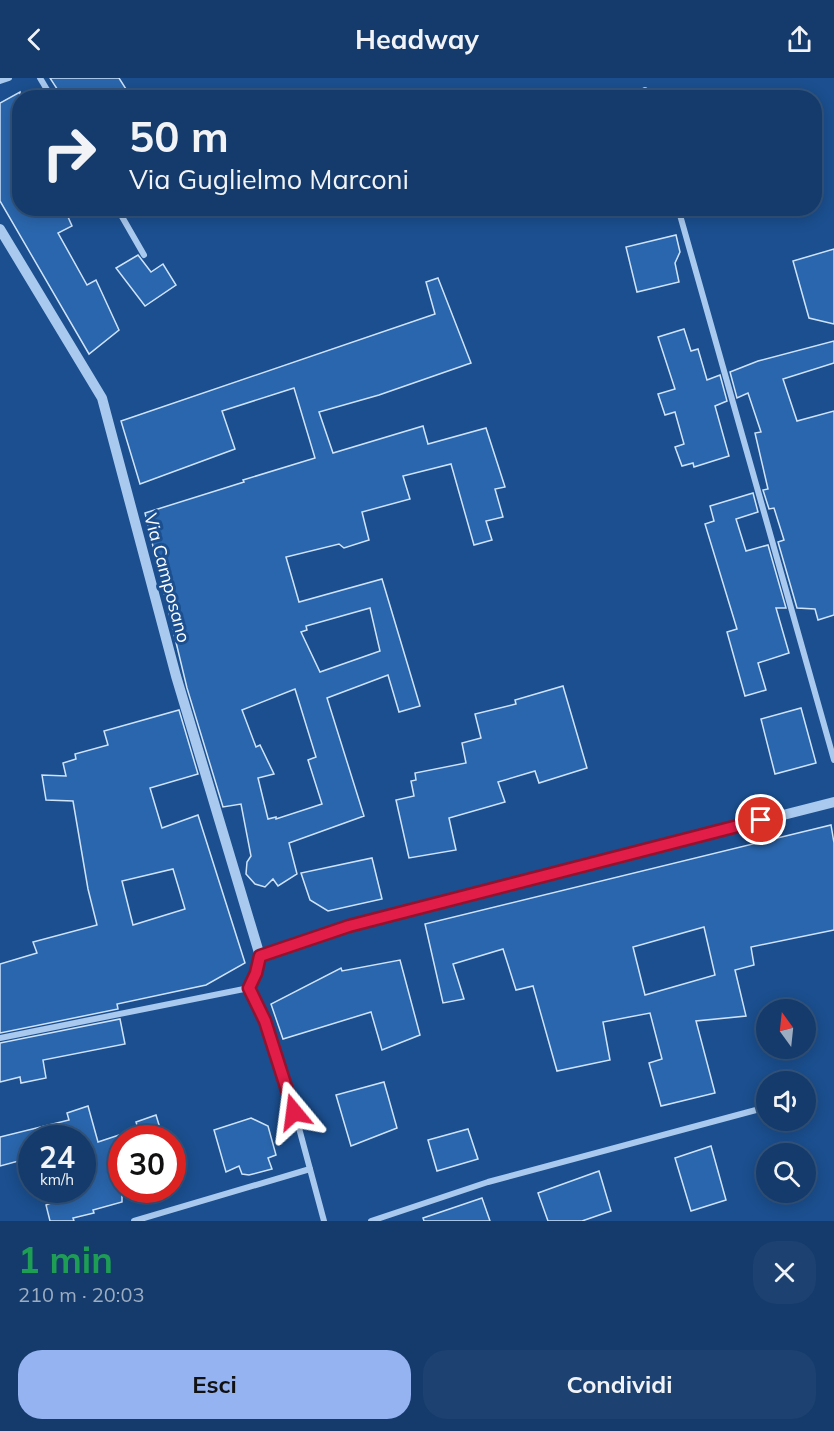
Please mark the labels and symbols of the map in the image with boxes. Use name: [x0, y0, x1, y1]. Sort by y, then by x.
street label: Via Camposano: [139, 511, 196, 645]
pin: [735, 794, 786, 845]
north arrow: [756, 999, 816, 1059]
position arrow: [262, 1080, 326, 1144]
speed limit sign: 30: [108, 1125, 186, 1203]

